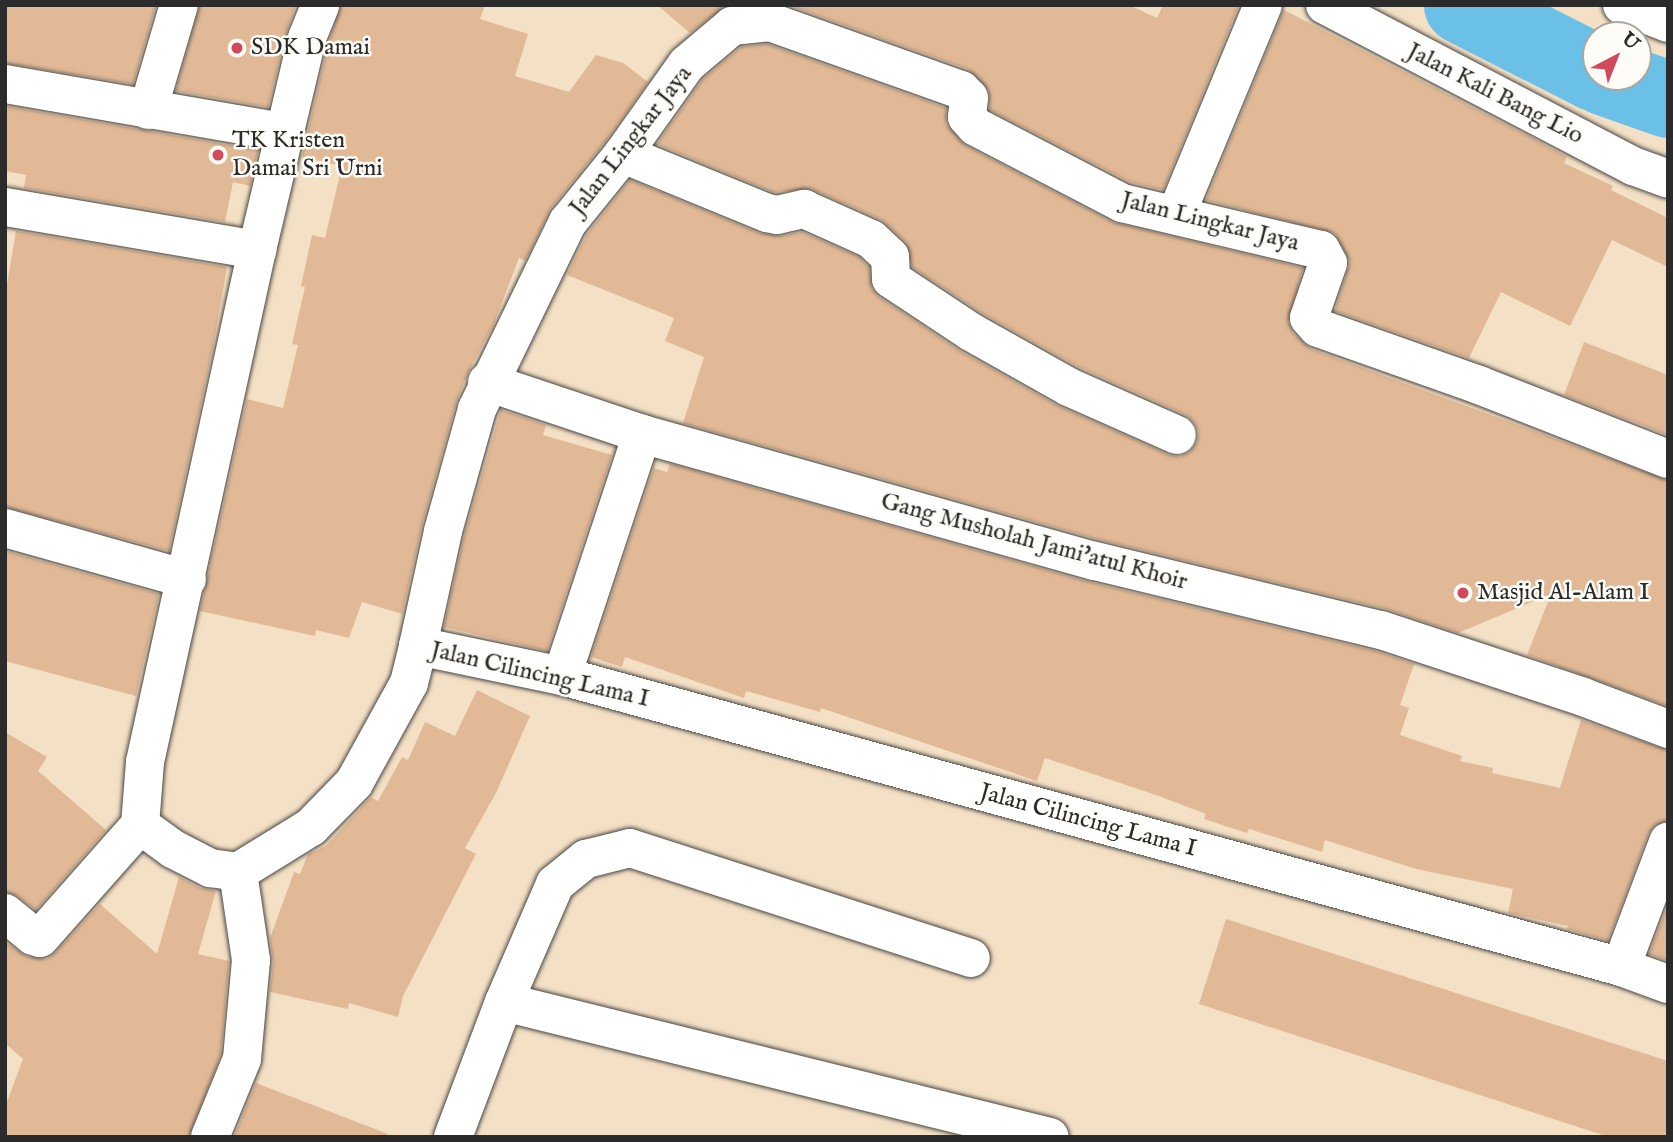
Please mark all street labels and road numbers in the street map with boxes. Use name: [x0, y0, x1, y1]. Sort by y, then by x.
street label: Jalan Kali Bang Lio: [1402, 37, 1588, 151]
street label: Jalan Lingkar Jaya: [564, 60, 698, 222]
street label: Jalan Lingkar Jaya: [1118, 186, 1302, 258]
street label: Gang Musholah Jami'atul Khoir: [878, 487, 1190, 597]
street label: Jalan Cilincing Lama I: [428, 636, 652, 714]
street label: Jalan Cilincing Lama I: [976, 778, 1200, 864]

